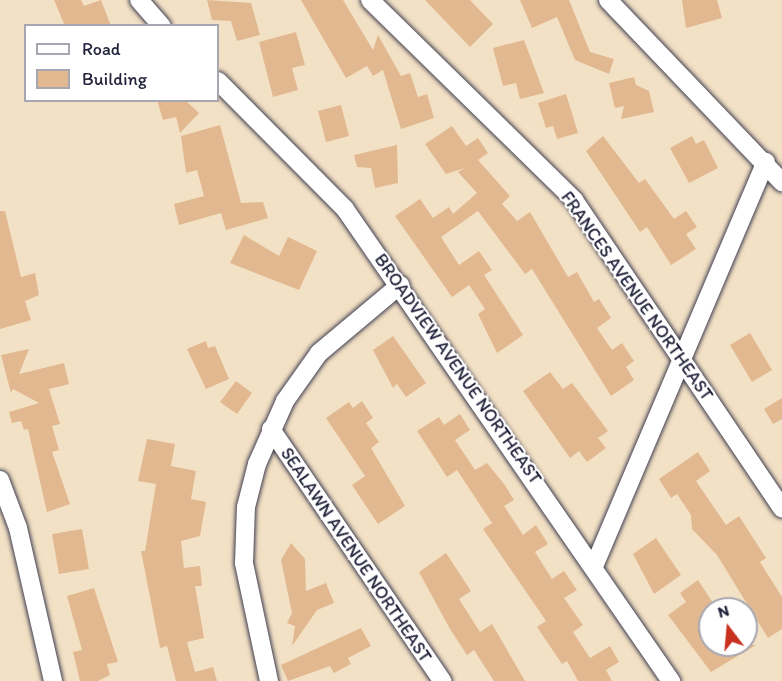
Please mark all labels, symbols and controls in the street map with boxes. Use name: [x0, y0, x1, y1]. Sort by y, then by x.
legend: [24, 24, 219, 102]
text: Road: [82, 38, 121, 60]
text: Building: [82, 68, 147, 90]
street label: FRANCES AVENUE NORTHEAST: [556, 187, 718, 405]
street label: BROADVIEW AVENUE NORTHEAST: [370, 250, 546, 488]
street label: SEALAWN AVENUE NORTHEAST: [276, 444, 436, 666]
north arrow: [698, 597, 758, 657]
text: N: [716, 601, 731, 622]

